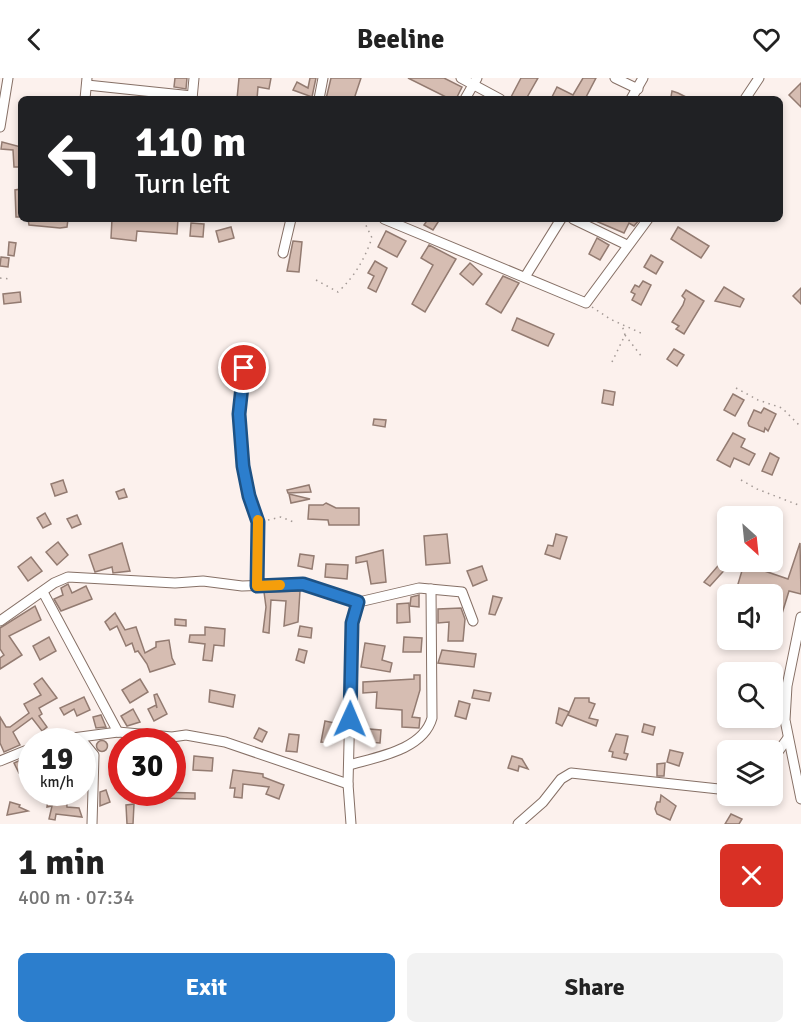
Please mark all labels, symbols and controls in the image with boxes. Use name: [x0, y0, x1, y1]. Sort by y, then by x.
icon: back: [18, 23, 51, 56]
text: Beeline: [357, 23, 444, 56]
icon: heart: [750, 23, 783, 56]
text: 110 m: [135, 117, 246, 168]
icon: left: [36, 120, 114, 198]
text: Turn left: [135, 168, 230, 201]
pin: [218, 342, 269, 393]
icon: arrive: [227, 351, 260, 384]
north arrow: [717, 506, 783, 572]
map controls: [717, 506, 783, 806]
button: sound: [717, 584, 783, 650]
button: search: [717, 662, 783, 728]
position arrow: [318, 687, 382, 751]
speed limit sign: 30: [108, 728, 186, 806]
button: layers: [717, 740, 783, 806]
text: 19: [41, 741, 73, 778]
text: km/h: [40, 773, 74, 791]
text: 1 min: [18, 840, 105, 885]
button: close: [720, 844, 783, 907]
text: 400 m · 07:34: [18, 885, 134, 910]
button: Exit: [18, 953, 395, 1022]
button: Share: [407, 953, 783, 1022]

